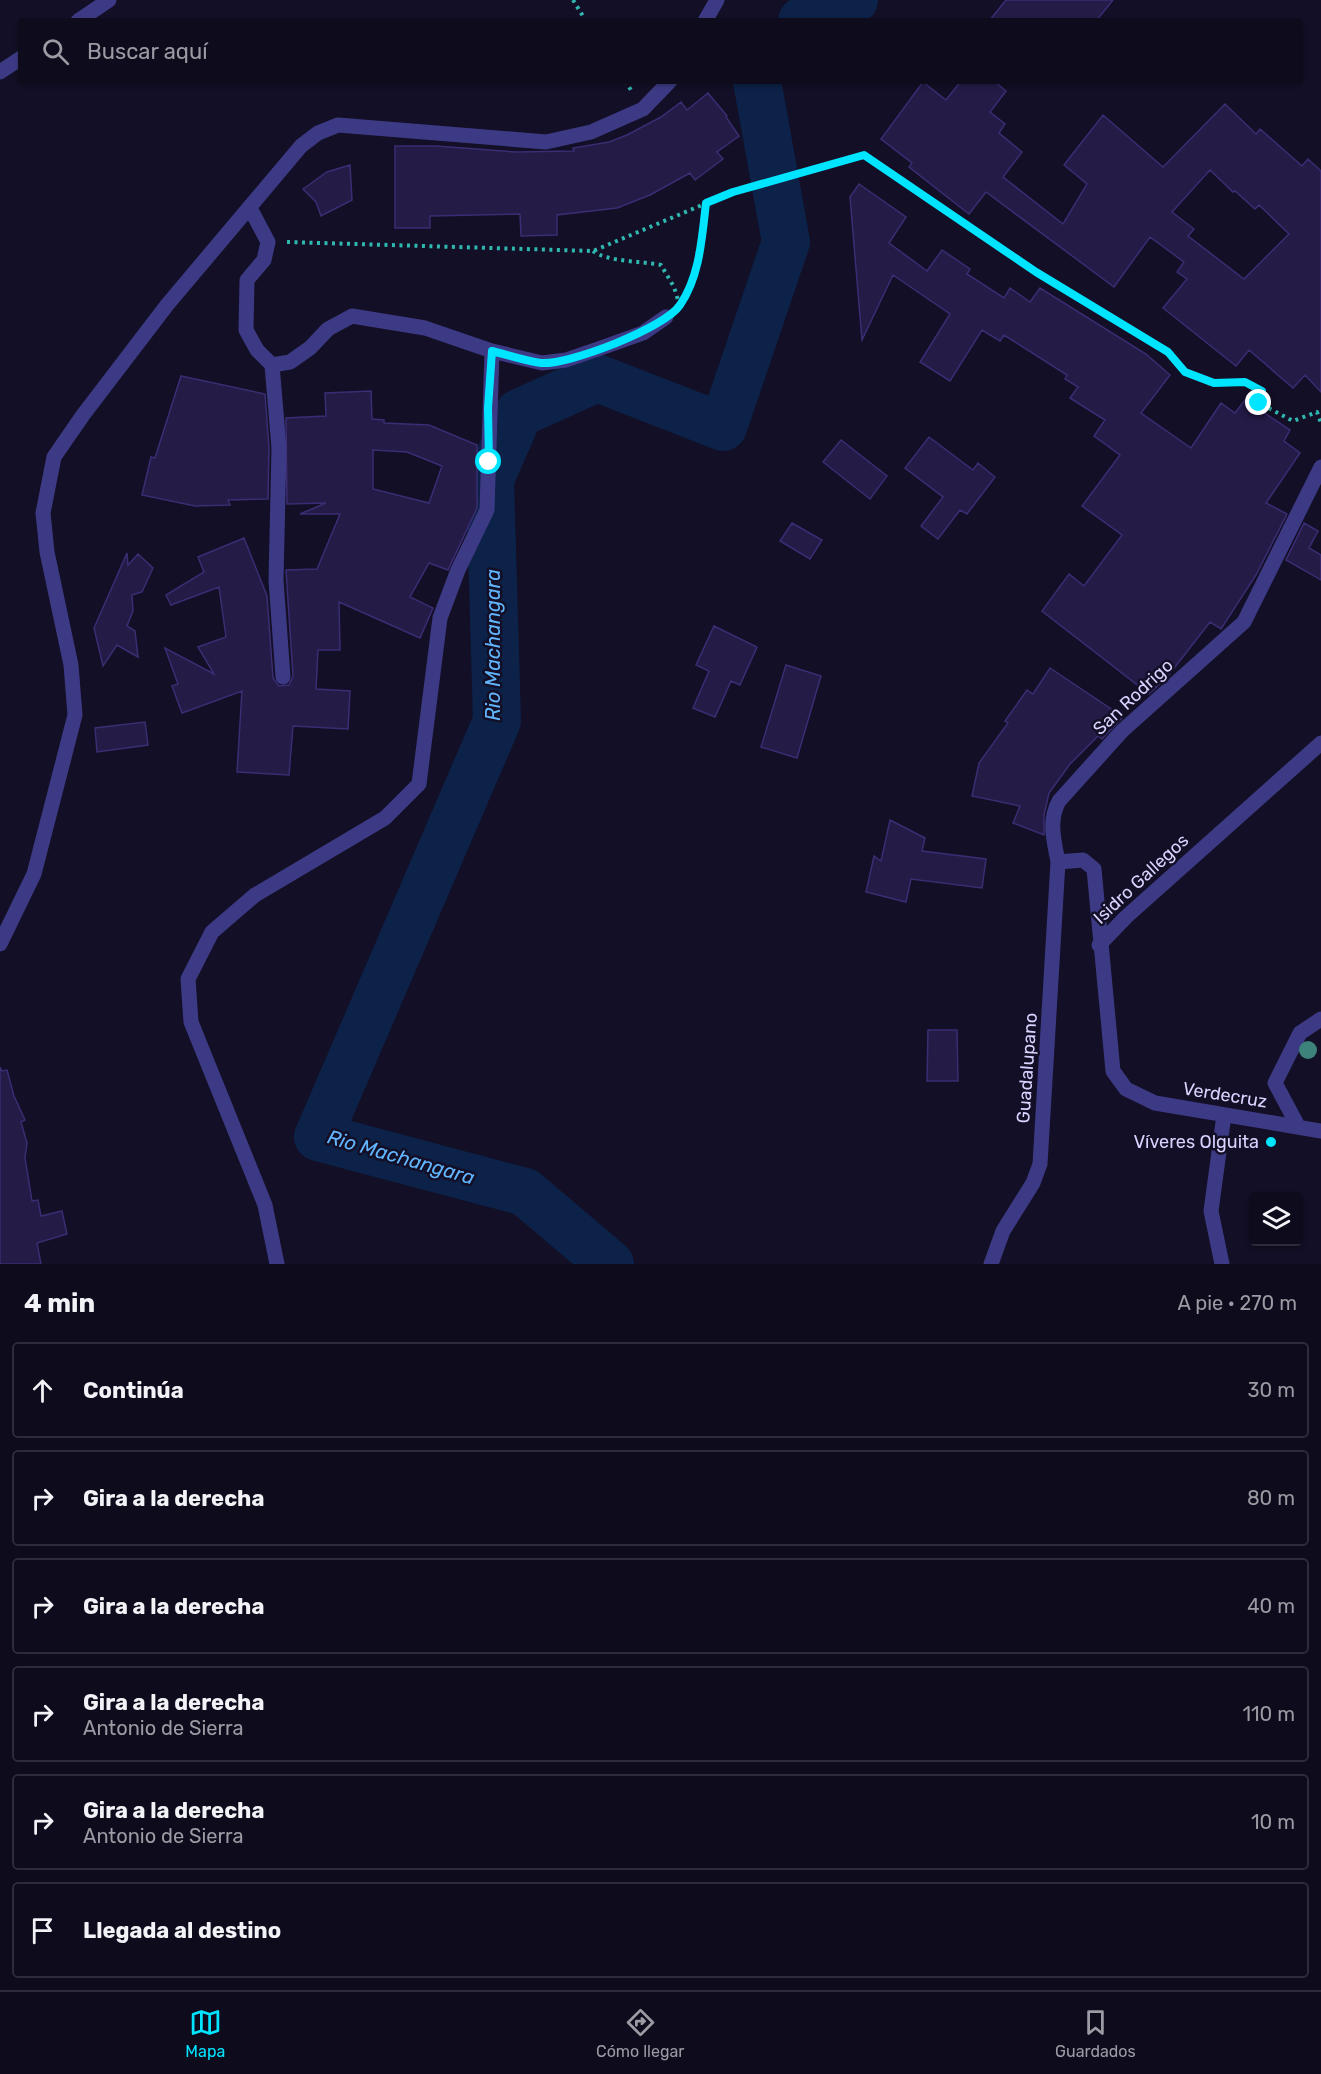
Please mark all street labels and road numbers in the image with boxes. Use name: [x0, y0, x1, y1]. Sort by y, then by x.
street label: San Rodrigo: [1088, 654, 1178, 740]
street label: Isidro Gallegos: [1089, 829, 1193, 929]
street label: Guadalupano: [1012, 1012, 1042, 1124]
street label: Verdecruz: [1181, 1077, 1269, 1113]

